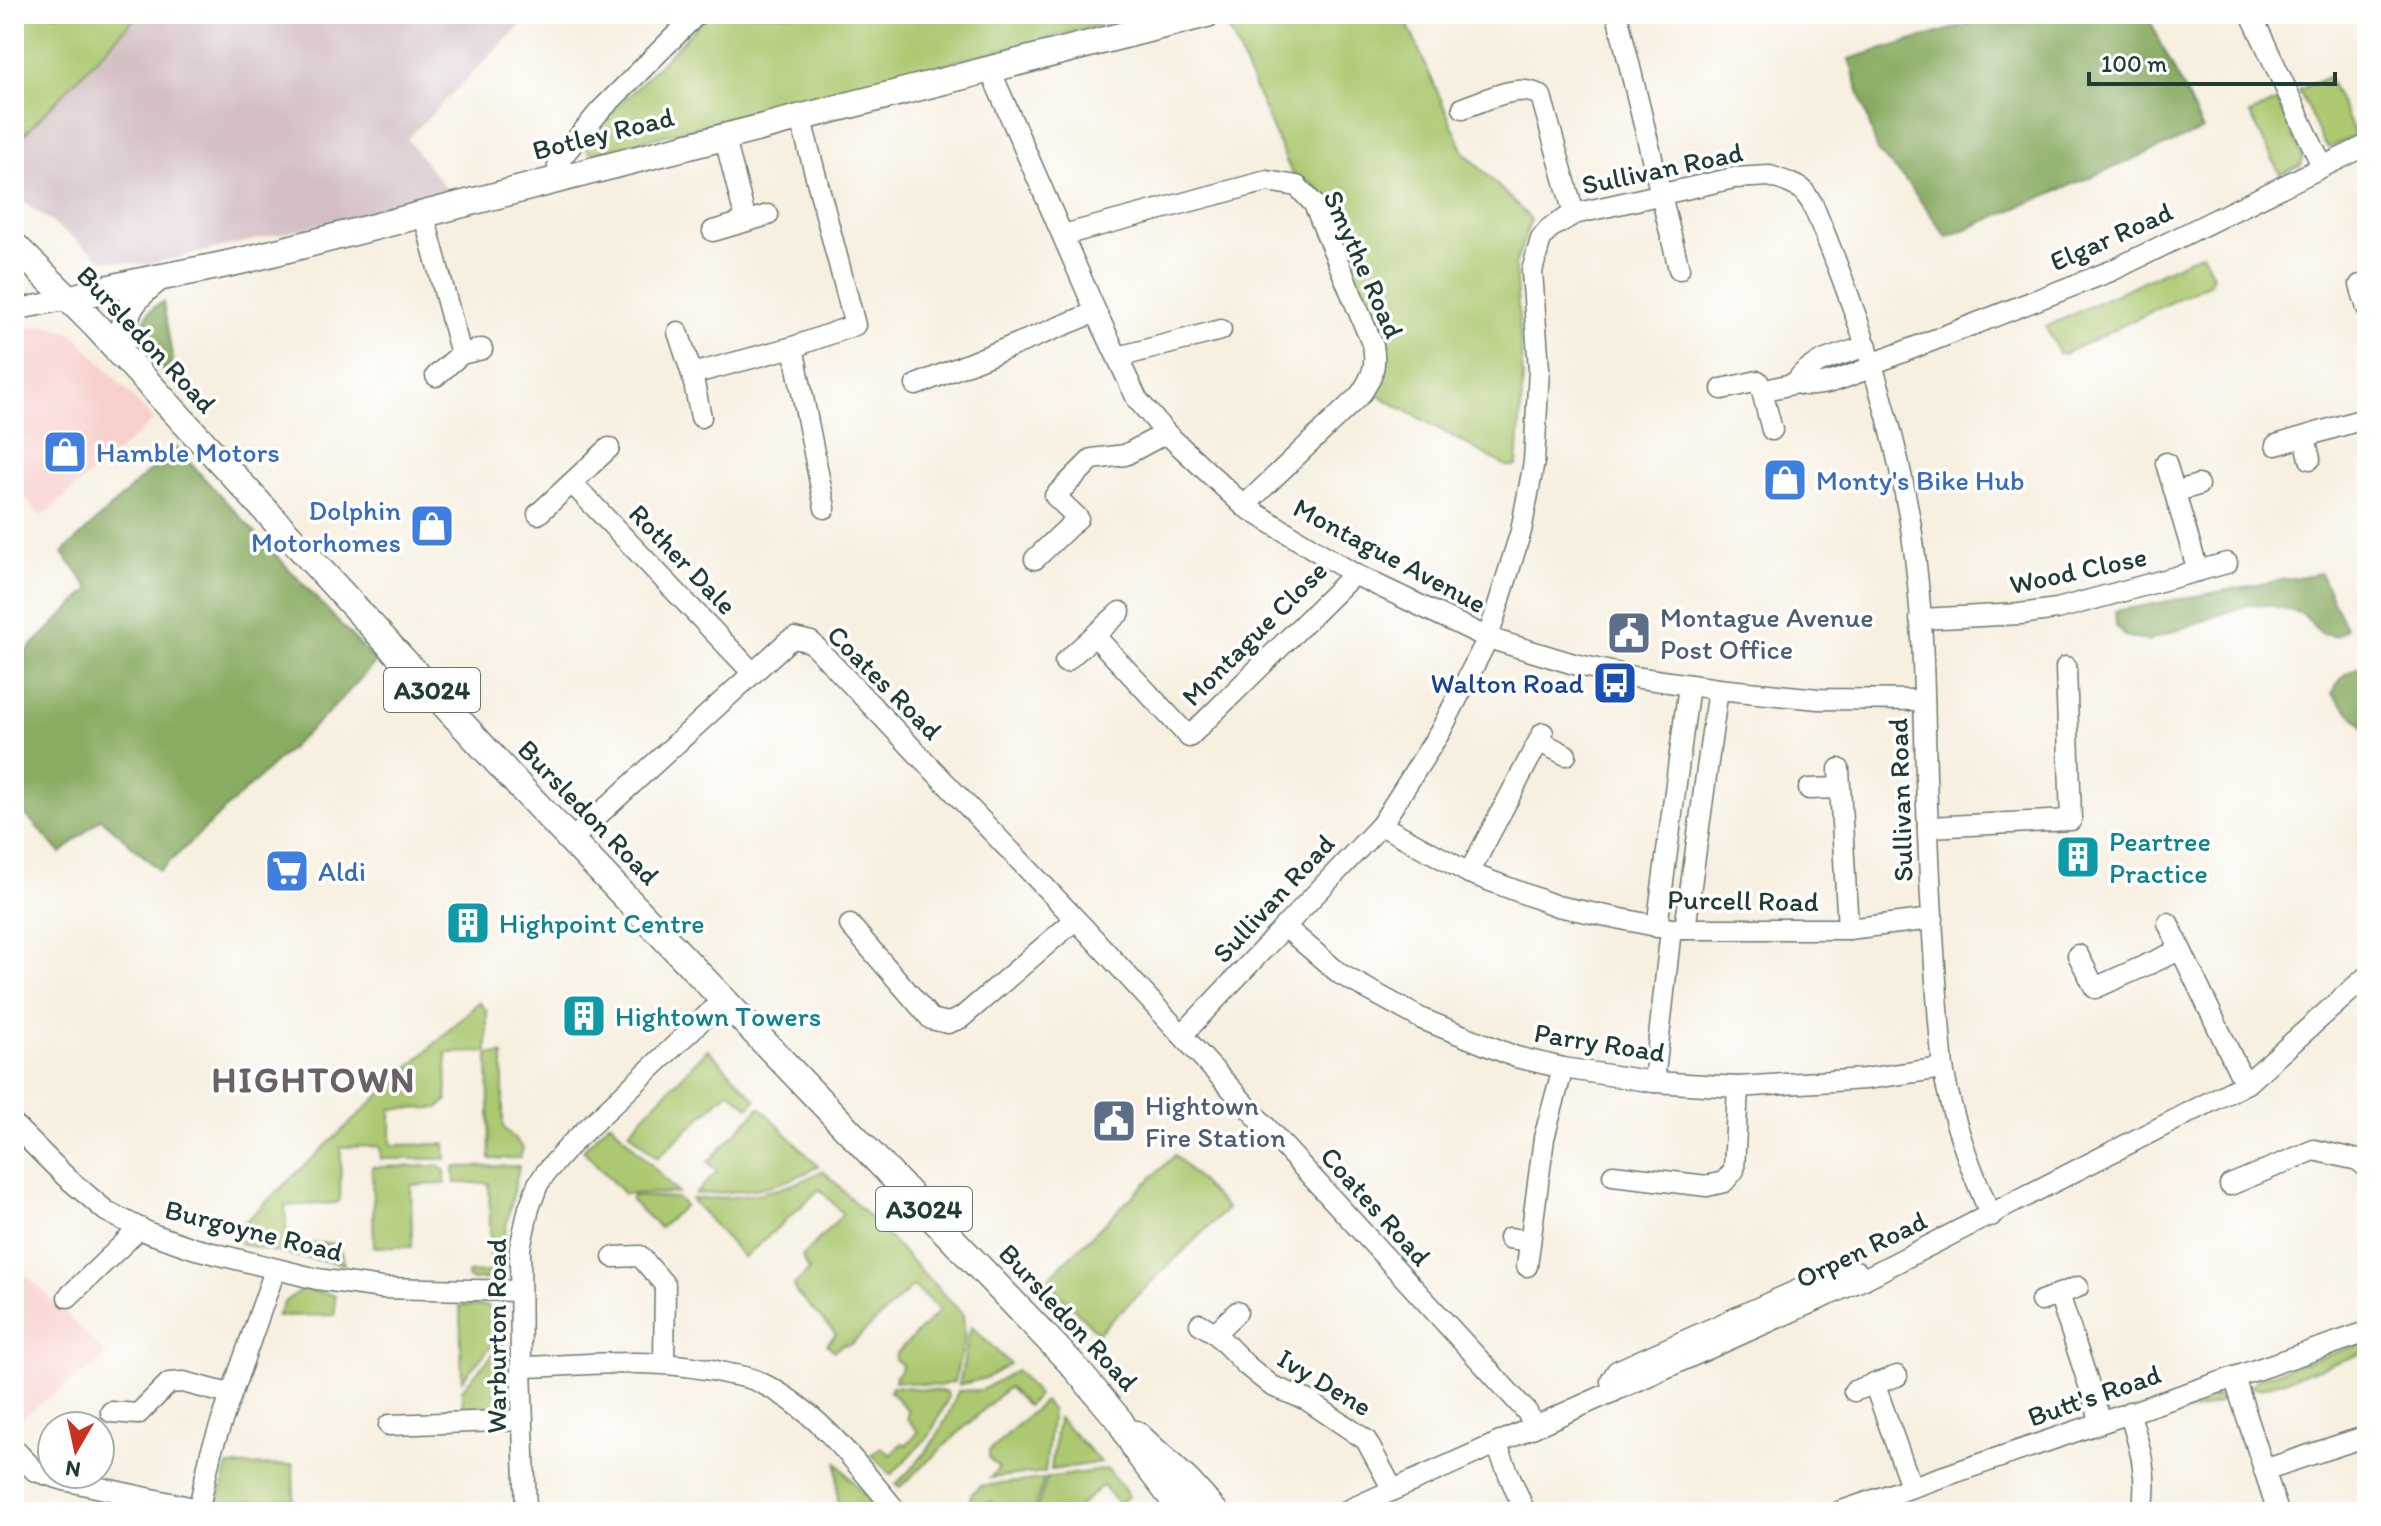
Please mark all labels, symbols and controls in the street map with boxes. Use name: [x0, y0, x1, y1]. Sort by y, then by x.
scale bar: [2089, 36, 2335, 86]
text: 100 m: [2101, 49, 2167, 78]
street label: Botley Road: [529, 99, 678, 167]
street label: Sullivan Road: [1578, 134, 1746, 202]
street label: Smythe Road: [1316, 185, 1412, 343]
street label: Elgar Road: [2044, 194, 2178, 278]
street label: Bursledon Road: [70, 258, 224, 420]
shop icon: Hamble Motors: [41, 428, 89, 476]
place label: Hamble Motors: [96, 435, 280, 469]
shop icon: Monty's Bike Hub: [1761, 456, 1809, 504]
place label: Monty's Bike Hub: [1816, 463, 2025, 497]
street label: Montague Avenue: [1288, 490, 1492, 620]
place label: Dolphin Motorhomes: [251, 493, 401, 559]
street label: Rother Dale: [622, 497, 744, 621]
shop icon: Dolphin Motorhomes: [408, 502, 456, 550]
street label: Wood Close: [2006, 539, 2150, 601]
street label: Montague Close: [1174, 553, 1334, 713]
place label: Montague Avenue Post Office: [1660, 600, 1874, 666]
public building icon: Montague Avenue Post Office: [1605, 609, 1653, 657]
street label: Coates Road: [820, 617, 950, 747]
bus stop icon: Walton Road: [1591, 659, 1639, 707]
place label: Walton Road: [1431, 666, 1585, 700]
road number: A3024: [384, 668, 480, 712]
street label: Sullivan Road: [1880, 718, 1920, 882]
street label: Bursledon Road: [511, 732, 667, 892]
place label: Peartree Practice: [2109, 824, 2211, 890]
street label: Sullivan Road: [1205, 827, 1341, 969]
building icon: Peartree Practice: [2054, 833, 2102, 881]
supermarket icon: Aldi: [263, 847, 311, 895]
place label: Aldi: [318, 854, 366, 888]
street label: Purcell Road: [1667, 882, 1819, 918]
building icon: Highpoint Centre: [444, 899, 492, 947]
place label: Highpoint Centre: [499, 906, 705, 940]
building icon: Hightown Towers: [560, 992, 608, 1040]
place label: Hightown Towers: [615, 999, 821, 1033]
street label: Parry Road: [1532, 1015, 1669, 1069]
district label: HIGHTOWN: [212, 1058, 416, 1101]
place label: Hightown Fire Station: [1145, 1088, 1286, 1154]
public building icon: Hightown Fire Station: [1090, 1097, 1138, 1145]
street label: Coates Road: [1314, 1139, 1438, 1273]
road number: A3024: [876, 1187, 972, 1231]
street label: Burgoyne Road: [162, 1192, 346, 1268]
street label: Orpen Road: [1790, 1202, 1933, 1295]
street label: Bursledon Road: [992, 1236, 1146, 1398]
street label: Warburton Road: [479, 1238, 513, 1434]
street label: Ivy Dene: [1272, 1341, 1378, 1423]
street label: Butt's Road: [2023, 1356, 2165, 1434]
north arrow: [36, 1410, 116, 1490]
text: N: [63, 1455, 82, 1484]

